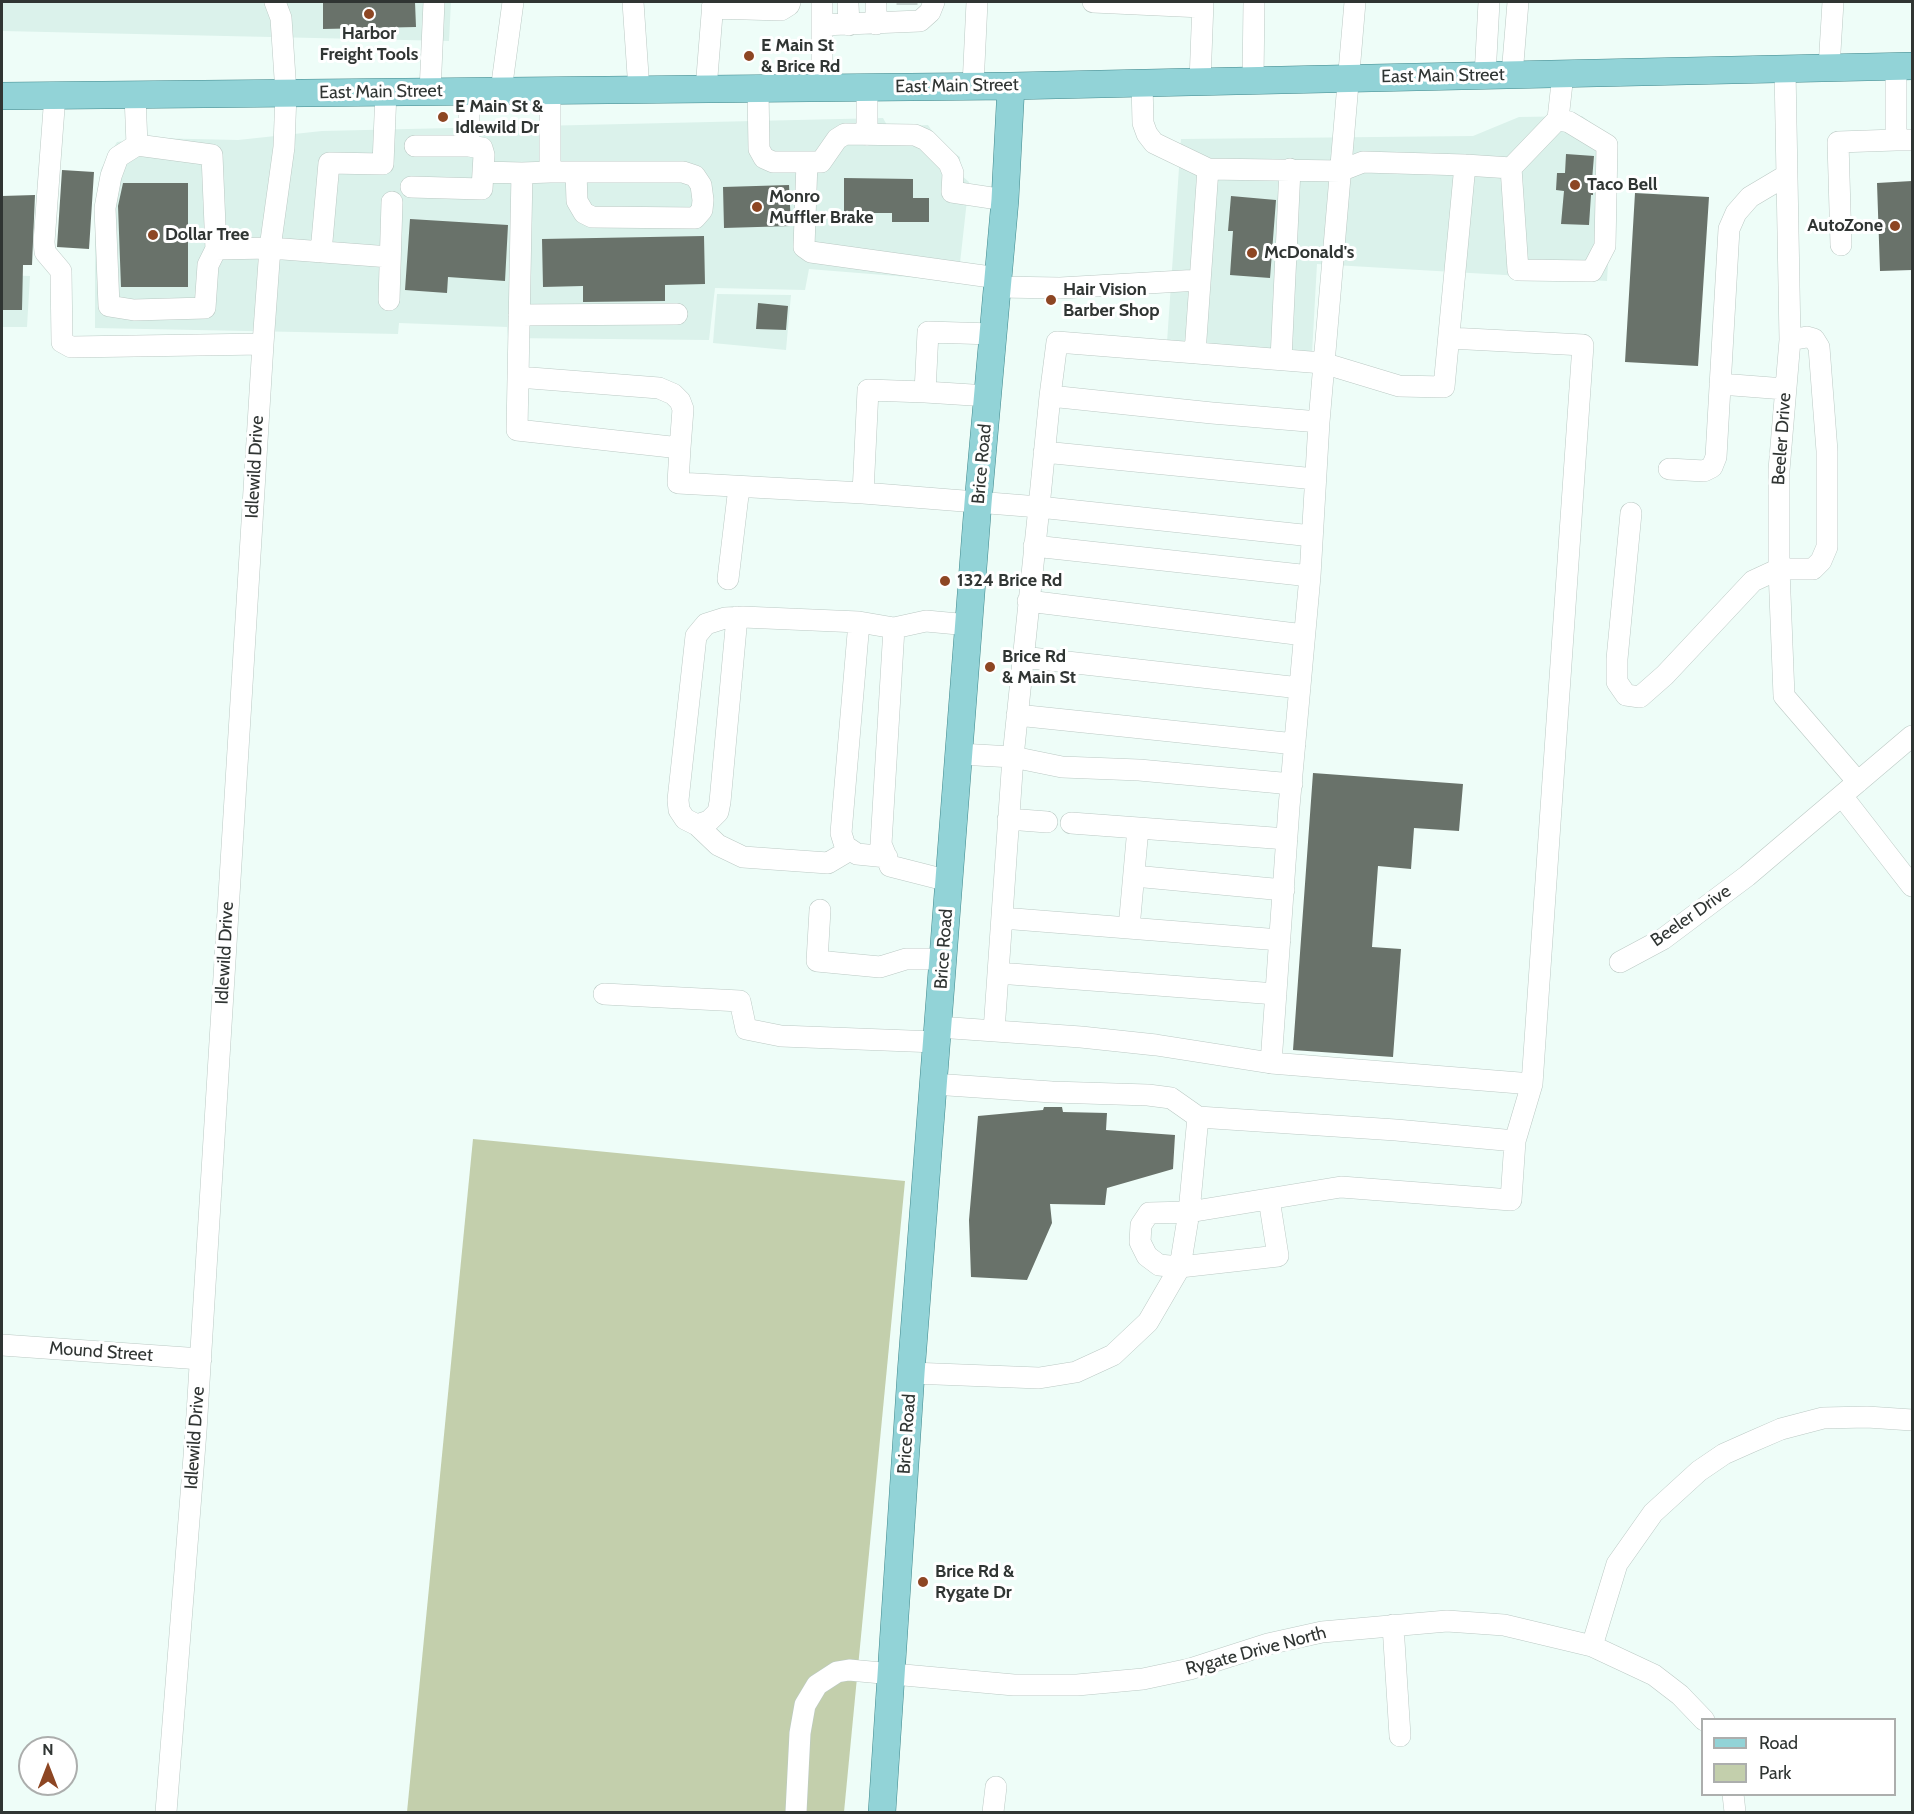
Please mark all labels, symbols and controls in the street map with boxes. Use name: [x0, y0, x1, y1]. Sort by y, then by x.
marker: Harbor Freight Tools: [362, 7, 376, 21]
place label: Harbor Freight Tools: [320, 23, 418, 66]
place label: E Main St & Brice Rd: [761, 35, 840, 78]
marker: E Main St & Brice Rd: [742, 49, 756, 63]
street label: East Main Street: [1381, 64, 1505, 88]
street label: East Main Street: [895, 74, 1019, 98]
street label: East Main Street: [319, 80, 443, 104]
place label: E Main St & Idlewild Dr: [455, 96, 543, 138]
marker: E Main St & Idlewild Dr: [436, 110, 450, 124]
place label: Taco Bell: [1587, 174, 1657, 196]
marker: Taco Bell: [1568, 178, 1582, 192]
place label: Monro Muffler Brake: [769, 186, 873, 228]
marker: Monro Muffler Brake: [750, 200, 764, 214]
place label: AutoZone: [1807, 215, 1883, 237]
marker: AutoZone: [1888, 219, 1902, 233]
place label: Dollar Tree: [165, 224, 249, 246]
marker: Dollar Tree: [146, 228, 160, 242]
place label: McDonald's: [1264, 242, 1354, 264]
marker: McDonald's: [1245, 246, 1259, 260]
place label: Hair Vision Barber Shop: [1063, 279, 1160, 322]
marker: Hair Vision Barber Shop: [1044, 293, 1058, 307]
street label: Beeler Drive: [1768, 392, 1796, 486]
street label: Idlewild Drive: [242, 415, 268, 519]
street label: Brice Road: [968, 423, 996, 505]
place label: 1324 Brice Rd: [957, 570, 1062, 592]
marker: 1324 Brice Rd: [938, 574, 952, 588]
place label: Brice Rd & Main St: [1002, 646, 1076, 688]
marker: Brice Rd & Main St: [983, 660, 997, 674]
street label: Beeler Drive: [1647, 881, 1735, 951]
street label: Idlewild Drive: [212, 901, 238, 1005]
street label: Brice Road: [930, 908, 958, 990]
street label: Mound Street: [48, 1338, 154, 1366]
street label: Idlewild Drive: [181, 1386, 209, 1490]
street label: Brice Road: [893, 1393, 921, 1475]
place label: Brice Rd & Rygate Dr: [935, 1561, 1014, 1604]
marker: Brice Rd & Rygate Dr: [916, 1575, 930, 1589]
street label: Rygate Drive North: [1183, 1622, 1329, 1680]
legend: [1701, 1718, 1896, 1796]
text: Road: [1759, 1732, 1798, 1754]
north arrow: [18, 1736, 78, 1796]
text: N: [42, 1740, 54, 1759]
text: Park: [1759, 1762, 1791, 1784]

